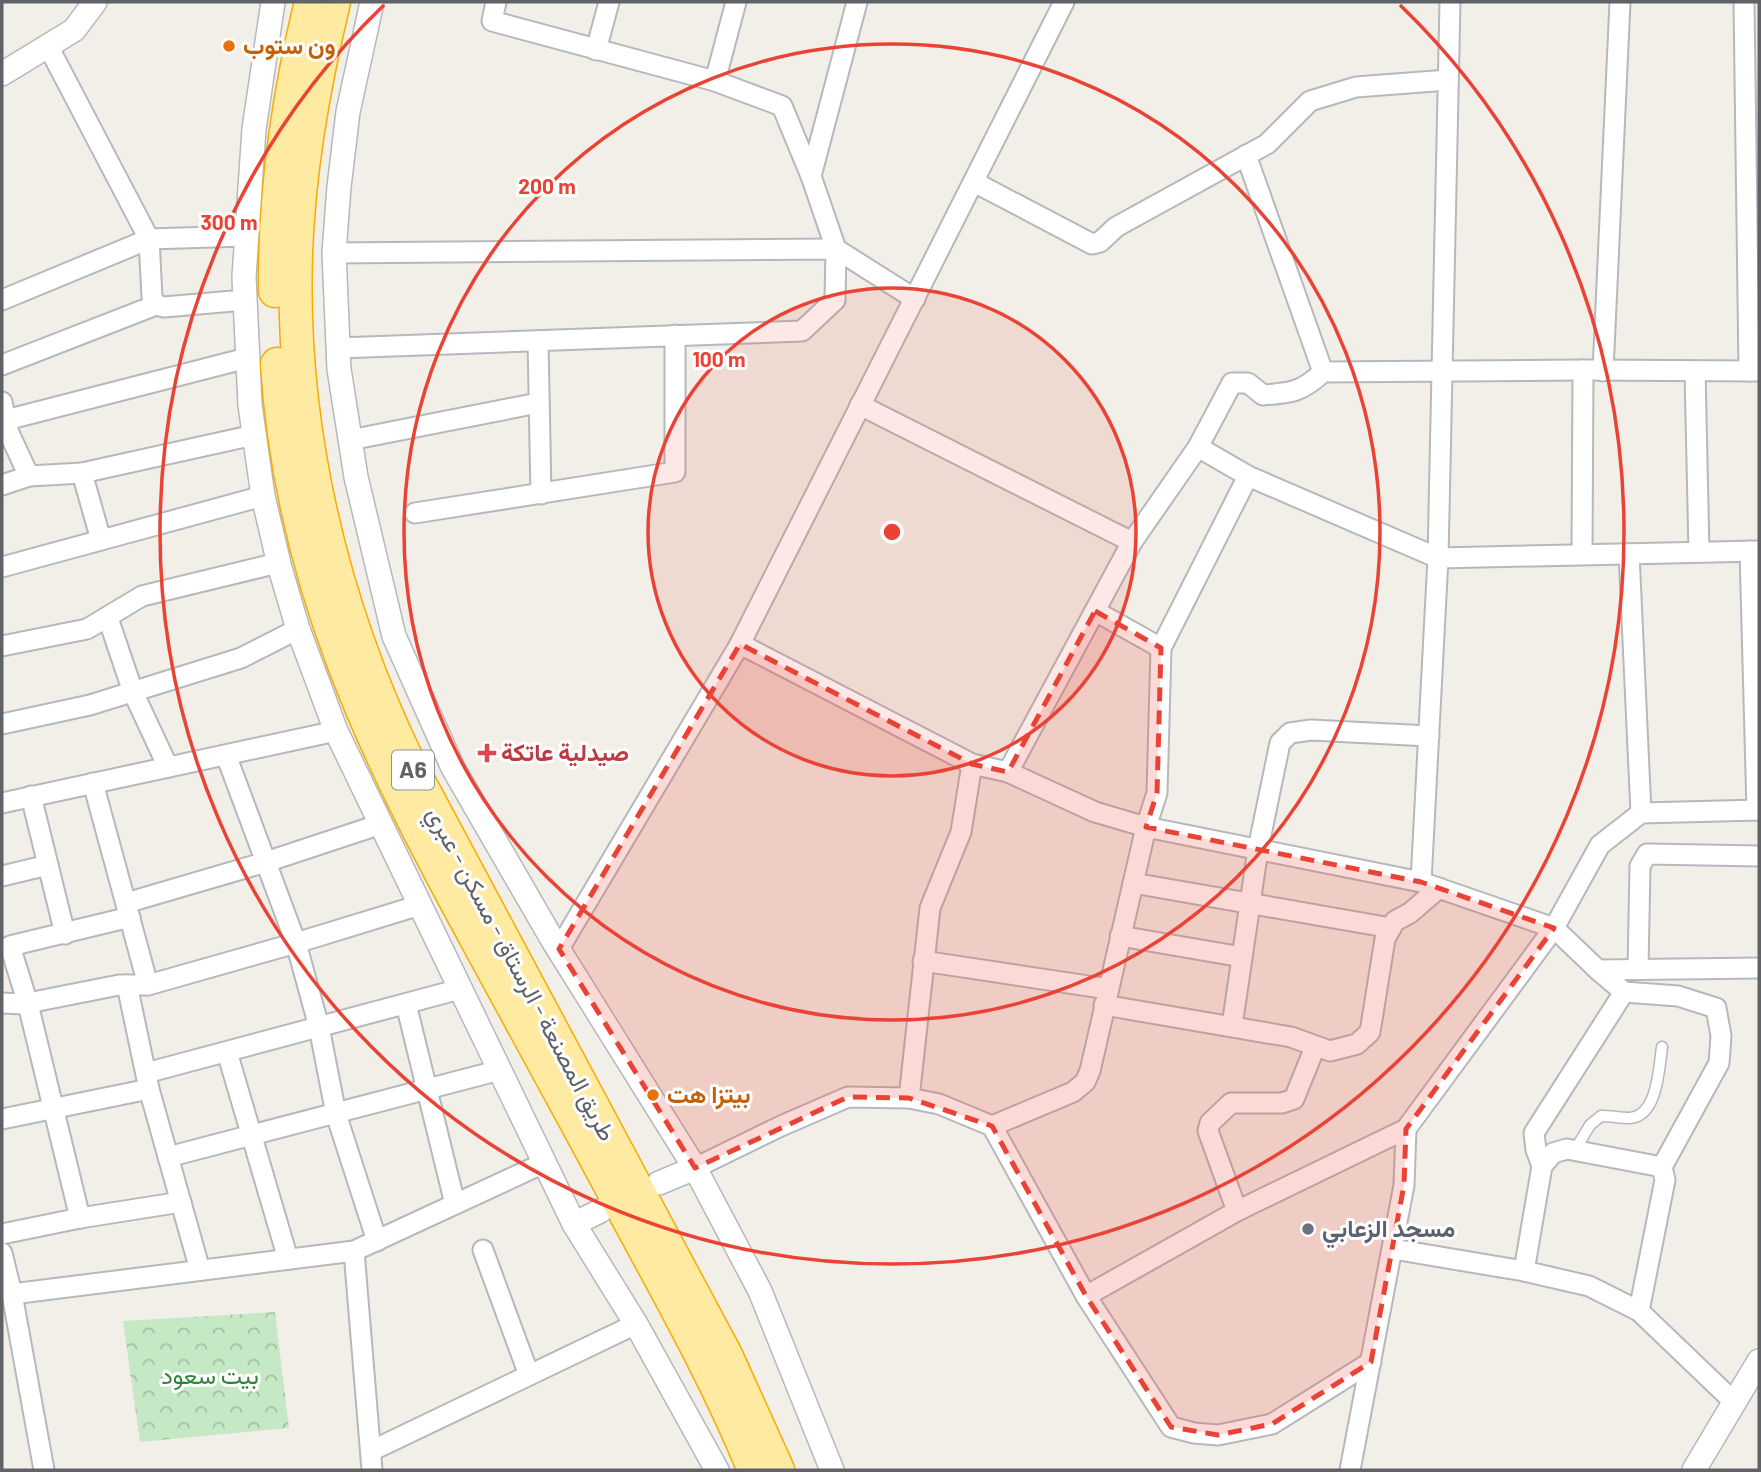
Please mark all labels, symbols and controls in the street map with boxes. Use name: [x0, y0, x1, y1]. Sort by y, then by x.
place label: ون ستوب: [243, 30, 336, 61]
marker: ون ستوب: [221, 38, 237, 54]
text: 200 m: [518, 173, 576, 198]
text: 300 m: [200, 209, 258, 234]
text: 100 m: [692, 346, 746, 371]
centre of rings: [880, 520, 904, 544]
place label: صيدلية عاتكة: [501, 737, 629, 767]
marker: صيدلية عاتكة: [479, 745, 495, 761]
road number: A6: [392, 750, 434, 790]
street label: طريق المصنعة - الرستاق - مسكن - عبري: [416, 801, 623, 1148]
place label: بيتزا هت: [667, 1079, 751, 1110]
marker: بيتزا هت: [645, 1087, 661, 1103]
place label: مسجد الزعابي: [1322, 1213, 1455, 1249]
marker: مسجد الزعابي: [1300, 1221, 1316, 1237]
park label: بيت سعود: [161, 1360, 259, 1391]

